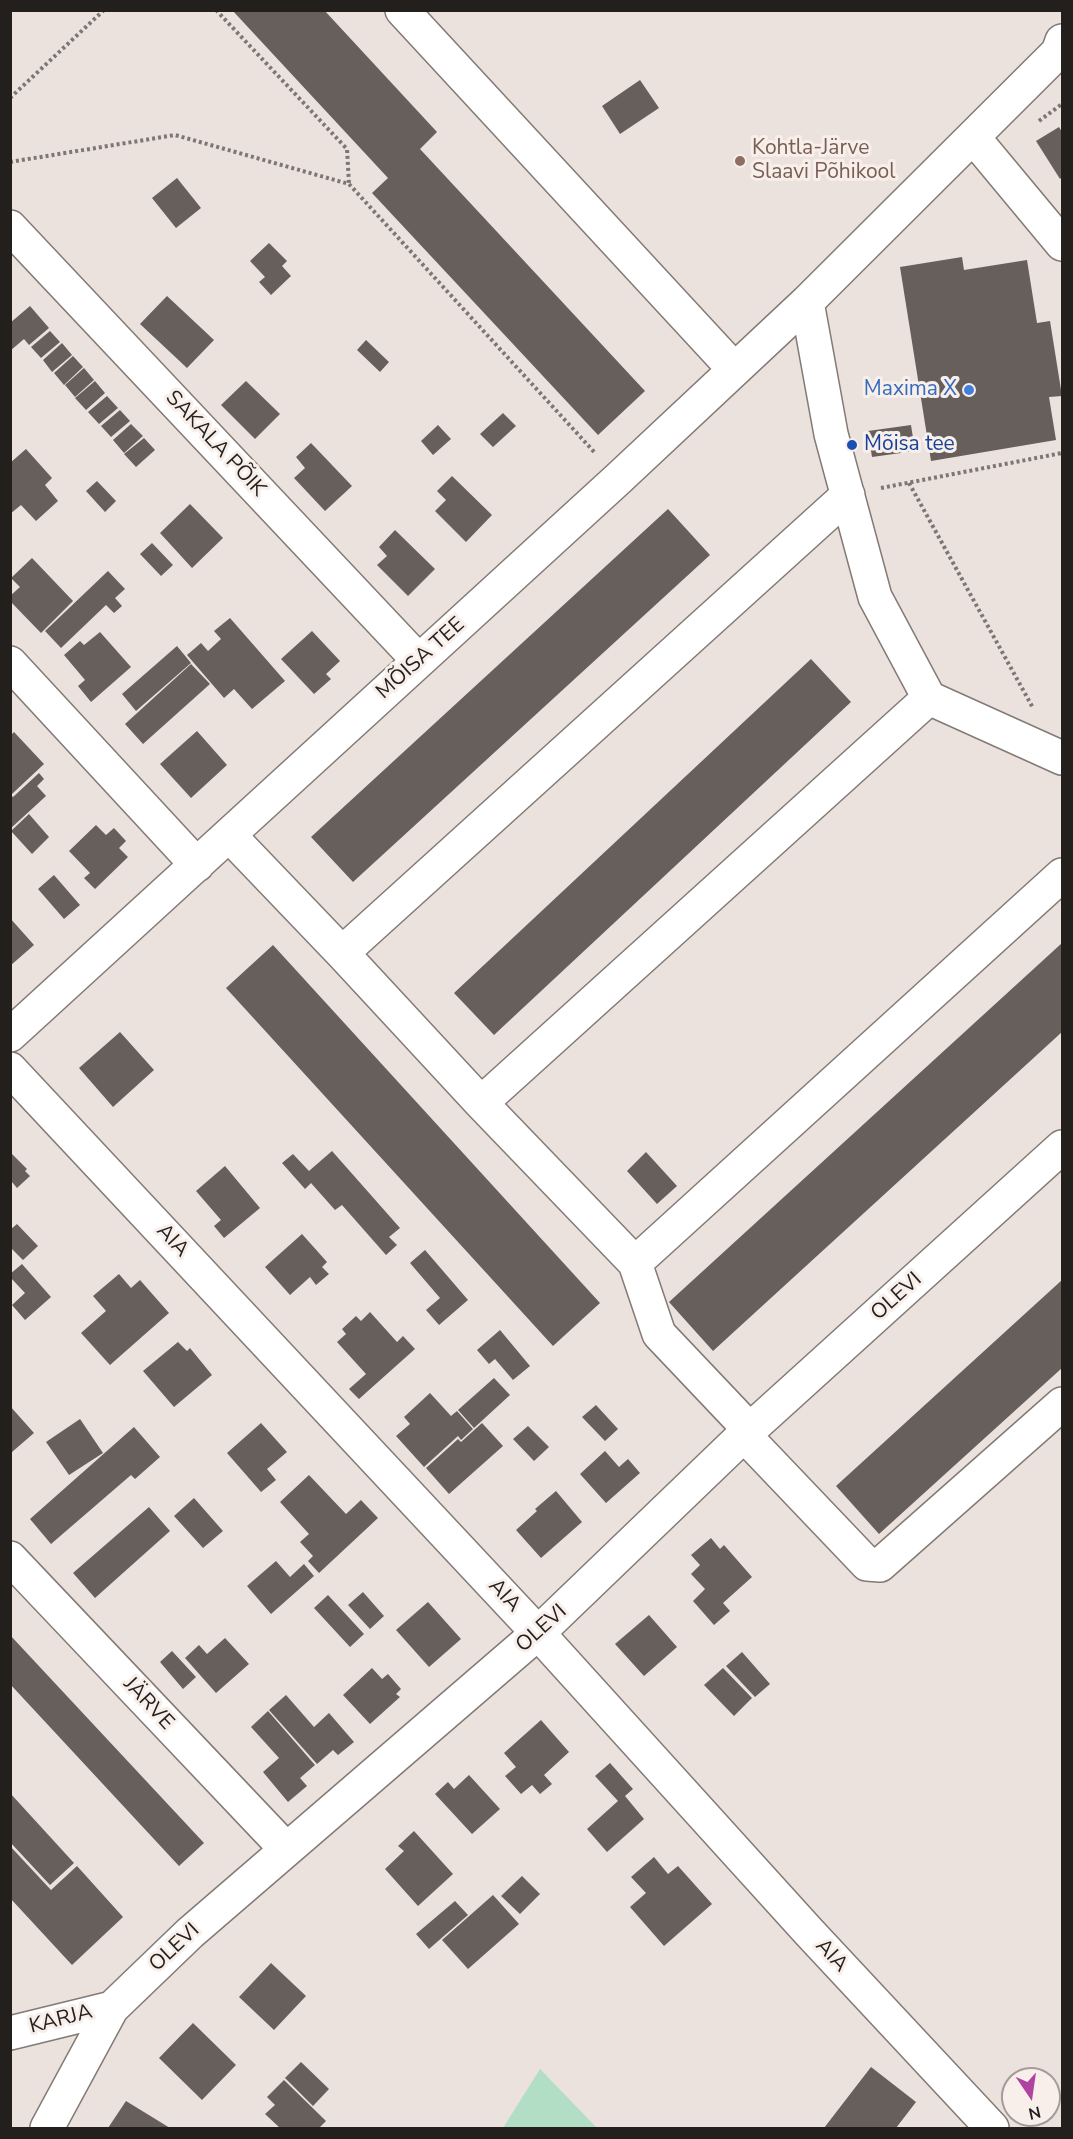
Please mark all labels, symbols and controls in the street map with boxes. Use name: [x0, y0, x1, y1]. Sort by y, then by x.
place label: Kohtla-Järve Slaavi Põhikool: [752, 136, 895, 186]
marker: Kohtla-Järve Slaavi Põhikool: [733, 154, 747, 168]
place label: Maxima X: [864, 377, 957, 403]
marker: Maxima X: [962, 383, 976, 397]
street label: SAKALA PÕIK: [160, 386, 270, 502]
place label: Mõisa tee: [864, 432, 955, 458]
marker: Mõisa tee: [845, 438, 859, 452]
street label: MÕISA TEE: [372, 613, 470, 705]
street label: AIA: [151, 1219, 193, 1263]
street label: OLEVI: [866, 1268, 928, 1326]
street label: AIA: [483, 1574, 525, 1618]
street label: OLEVI: [511, 1600, 573, 1658]
street label: JÄRVE: [117, 1673, 179, 1735]
street label: OLEVI: [145, 1919, 205, 1977]
street label: AIA: [810, 1934, 852, 1978]
street label: KARJA: [27, 2000, 95, 2040]
north arrow: [1001, 2067, 1061, 2127]
text: N: [1026, 2101, 1043, 2125]

